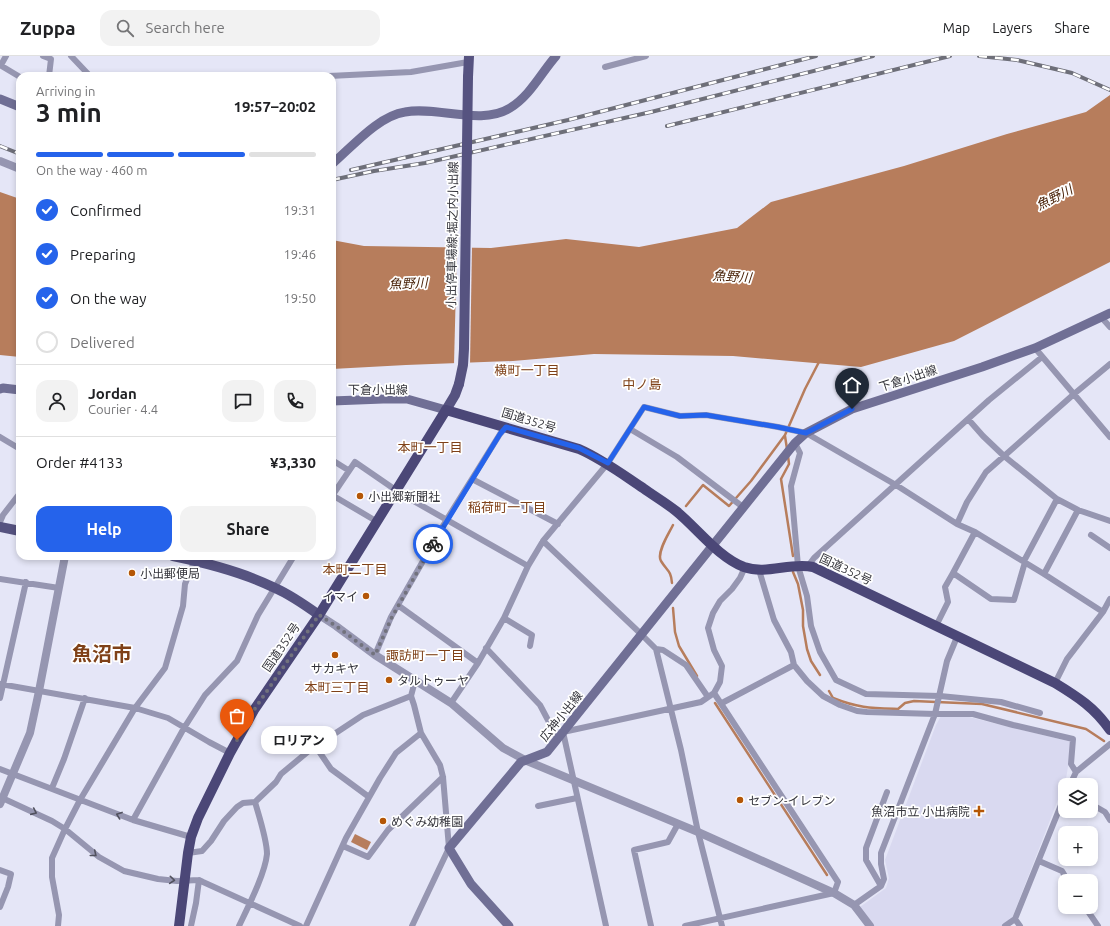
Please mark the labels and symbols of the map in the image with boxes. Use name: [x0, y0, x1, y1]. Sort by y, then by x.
street label: 小出停車場線;堀之内小出線: [444, 161, 460, 309]
water label: 魚野川: [1033, 181, 1076, 212]
water label: 魚野川: [712, 268, 754, 284]
water label: 魚野川: [388, 275, 430, 291]
district label: 横町一丁目: [494, 363, 560, 377]
street label: 下倉小出線: [877, 363, 939, 393]
pin: [835, 368, 869, 409]
district label: 中ノ島: [622, 377, 662, 391]
street label: 下倉小出線: [348, 383, 408, 396]
street label: 国道352号: [500, 406, 558, 434]
district label: 本町一丁目: [397, 440, 463, 454]
place label: 小出郷新聞社: [368, 490, 440, 503]
marker: 小出郷新聞社: [355, 491, 365, 501]
district label: 稲荷町一丁目: [468, 500, 546, 514]
courier: [413, 524, 453, 564]
street label: 国道352号: [818, 551, 874, 587]
district label: 本町二丁目: [322, 562, 388, 576]
place label: 小出郵便局: [140, 567, 200, 580]
marker: 小出郵便局: [127, 568, 137, 578]
place label: イマイ: [322, 590, 358, 603]
marker: イマイ: [361, 591, 371, 601]
street label: 国道352号: [260, 620, 302, 674]
district label: 魚沼市: [72, 642, 132, 665]
district label: 諏訪町一丁目: [386, 648, 464, 662]
marker: サカキヤ: [330, 650, 340, 660]
place label: サカキヤ: [311, 662, 359, 675]
place label: タルトゥーヤ: [397, 674, 469, 687]
marker: タルトゥーヤ: [384, 675, 394, 685]
district label: 本町三丁目: [304, 680, 370, 694]
street label: 広神小出線: [537, 689, 585, 743]
pin: [220, 699, 254, 740]
callout: ロリアン: [261, 726, 337, 754]
place label: セブン-イレブン: [748, 794, 835, 807]
marker: セブン-イレブン: [735, 795, 745, 805]
place label: 魚沼市立 小出病院: [871, 805, 970, 818]
marker: 魚沼市立 小出病院: [973, 805, 985, 817]
one-way arrow: [30, 808, 37, 816]
one-way arrow: [115, 811, 122, 819]
place label: めぐみ幼稚園: [391, 815, 463, 828]
marker: めぐみ幼稚園: [378, 816, 388, 826]
one-way arrow: [90, 849, 97, 856]
one-way arrow: [168, 876, 175, 885]

